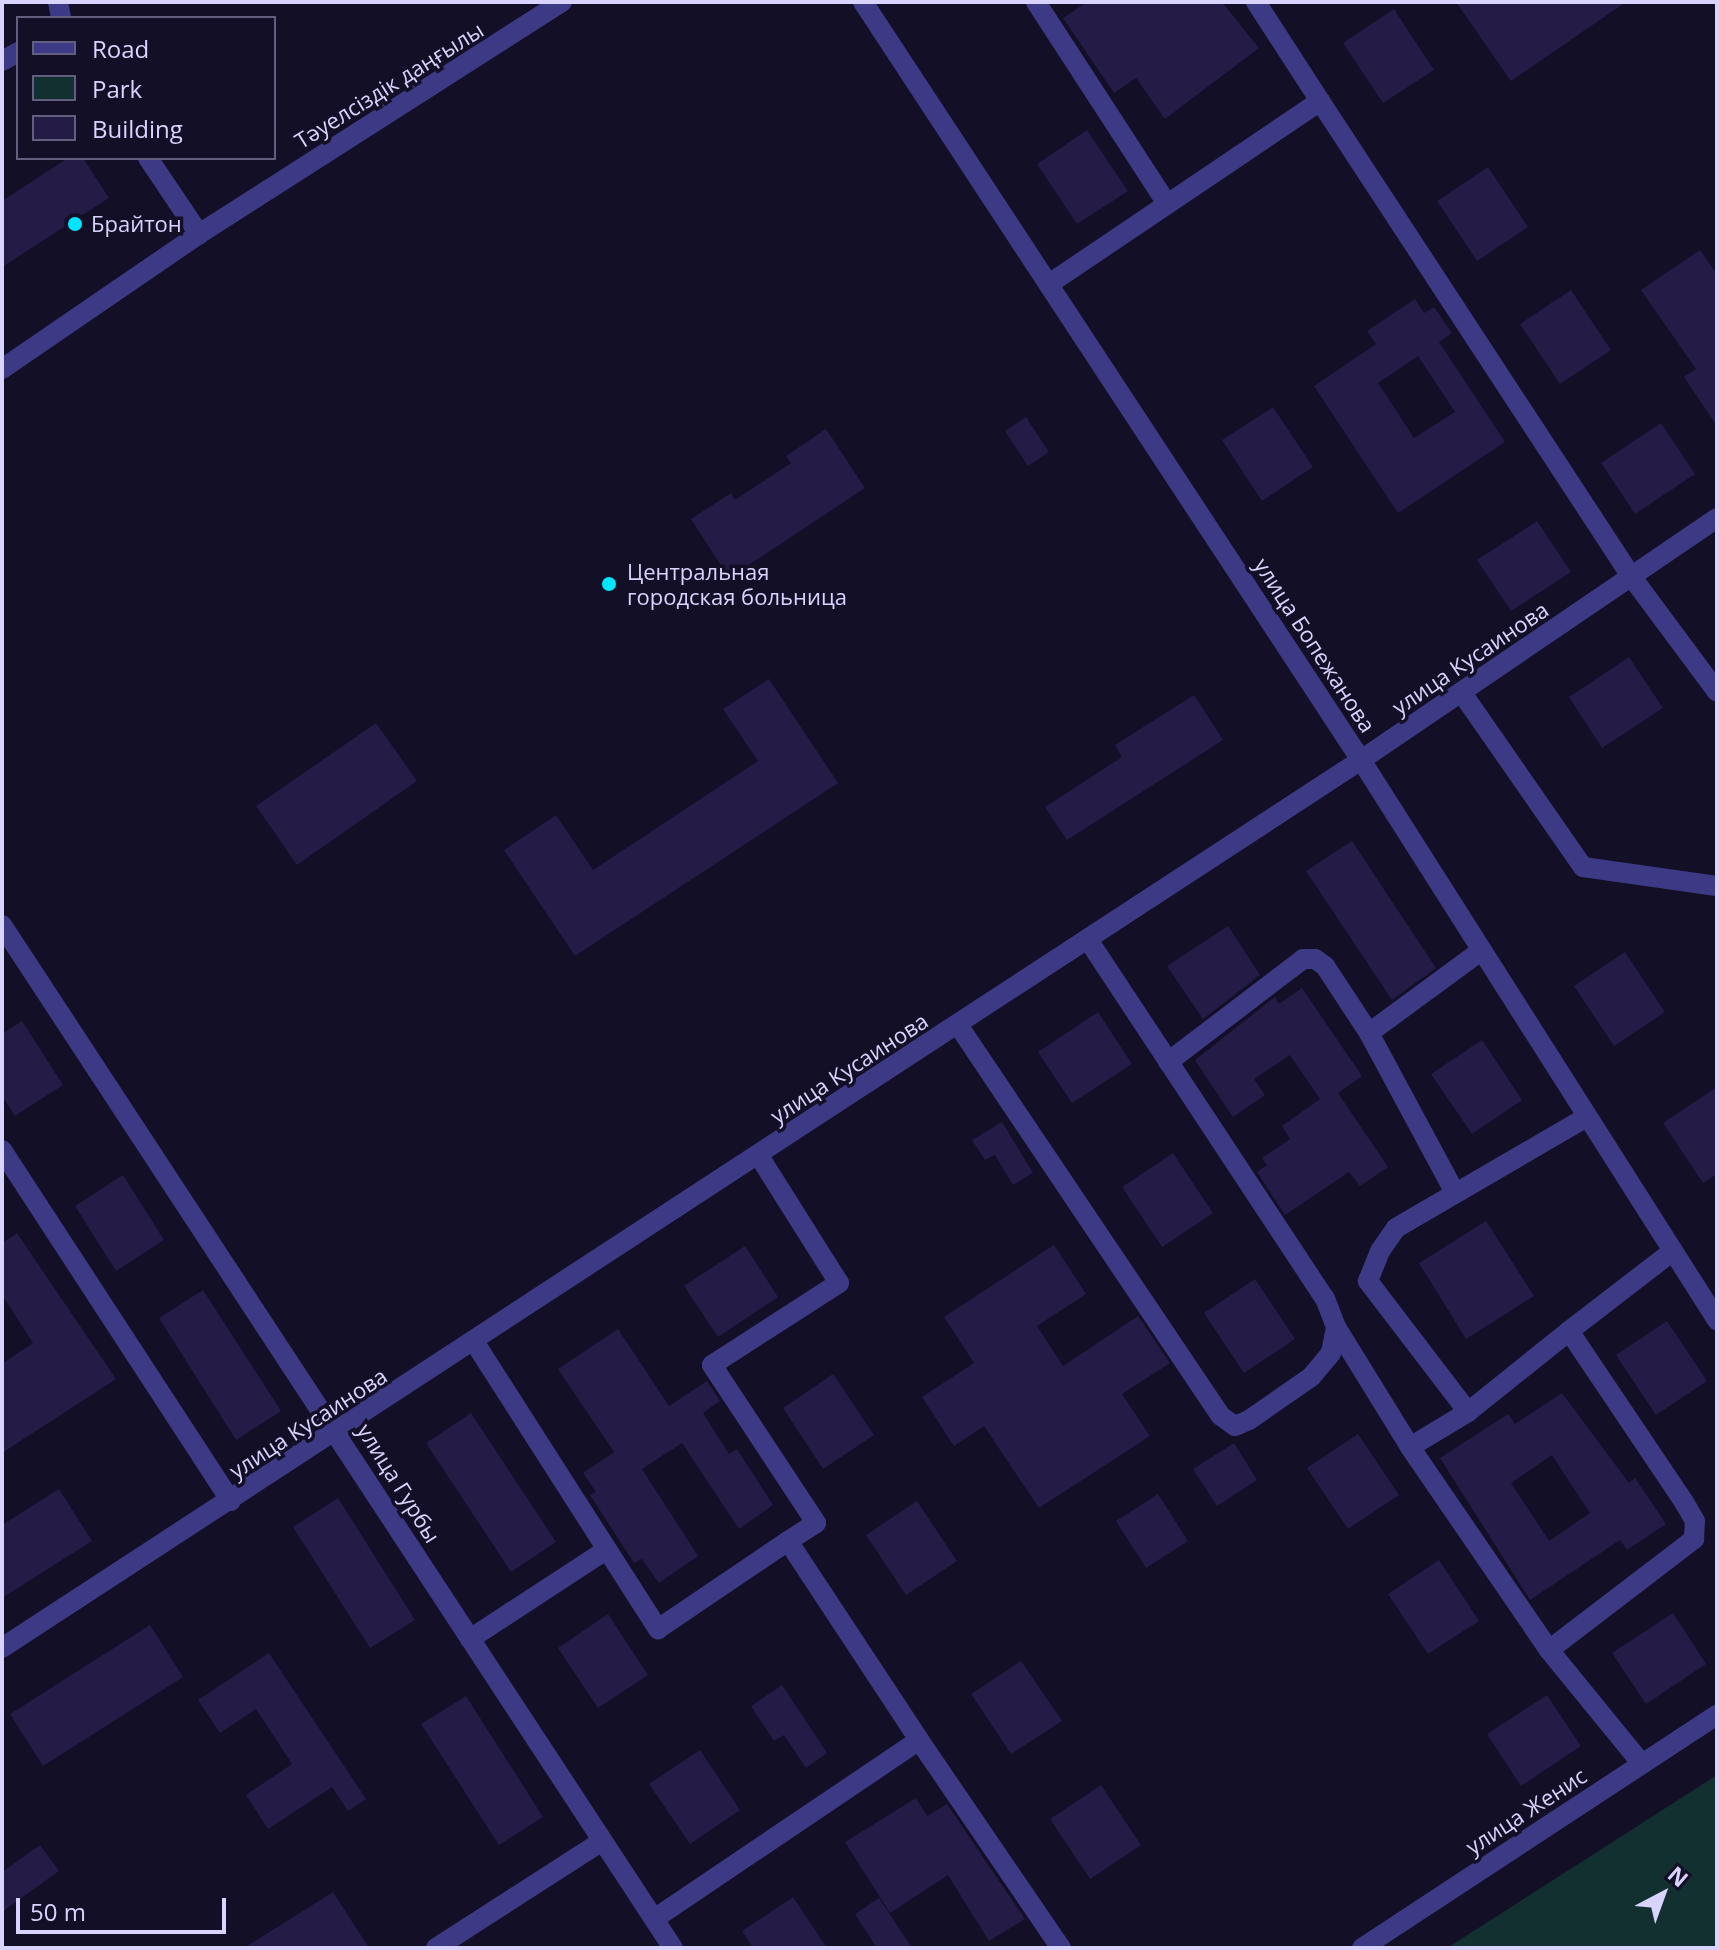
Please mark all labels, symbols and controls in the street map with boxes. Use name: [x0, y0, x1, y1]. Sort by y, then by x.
legend: [16, 16, 276, 160]
street label: Тәуелсіздік даңғылы: [290, 16, 488, 154]
text: Road: [92, 32, 149, 65]
text: Park: [92, 72, 142, 105]
text: Building: [92, 112, 183, 145]
place label: Брайтон: [91, 211, 182, 237]
marker: Брайтон: [66, 215, 84, 233]
street label: улица Бопежанова: [1249, 553, 1381, 737]
place label: Центральная городская больница: [627, 558, 847, 610]
marker: Центральная городская больница: [598, 573, 620, 595]
street label: улица Кусаинова: [1387, 596, 1553, 720]
street label: улица Кусаинова: [765, 1007, 933, 1129]
street label: улица Кусаинова: [224, 1362, 392, 1484]
street label: улица Гурбы: [352, 1419, 446, 1547]
street label: улица Женис: [1461, 1762, 1591, 1860]
north arrow: [1623, 1854, 1703, 1934]
text: N: [1662, 1859, 1695, 1893]
scale bar: [20, 1882, 230, 1932]
text: 50 m: [30, 1895, 86, 1928]

